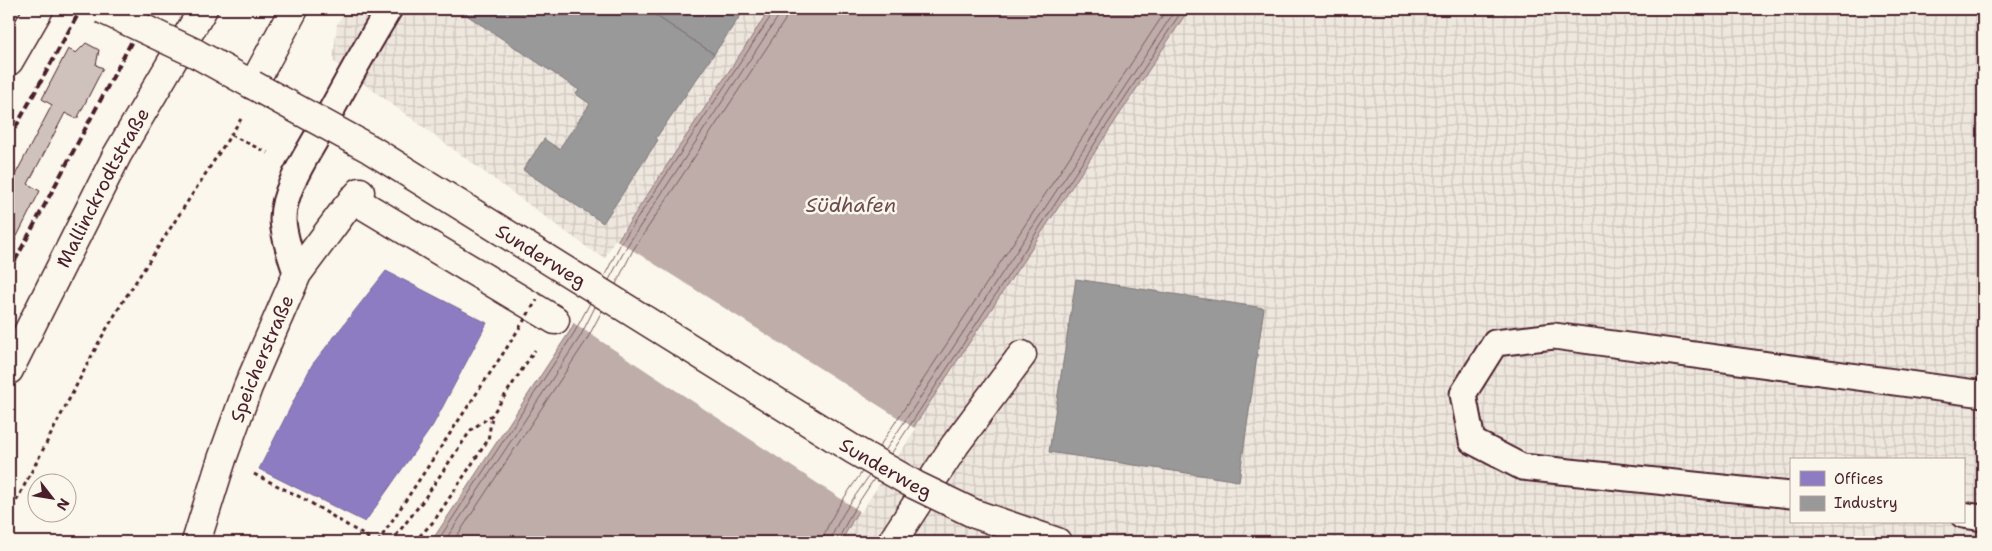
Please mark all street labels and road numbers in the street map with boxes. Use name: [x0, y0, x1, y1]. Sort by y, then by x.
street label: Mallinckrodtstraße: [50, 103, 155, 272]
street label: Sunderweg: [491, 218, 591, 293]
street label: Speicherstraße: [224, 291, 299, 426]
street label: Sunderweg: [835, 432, 936, 504]

